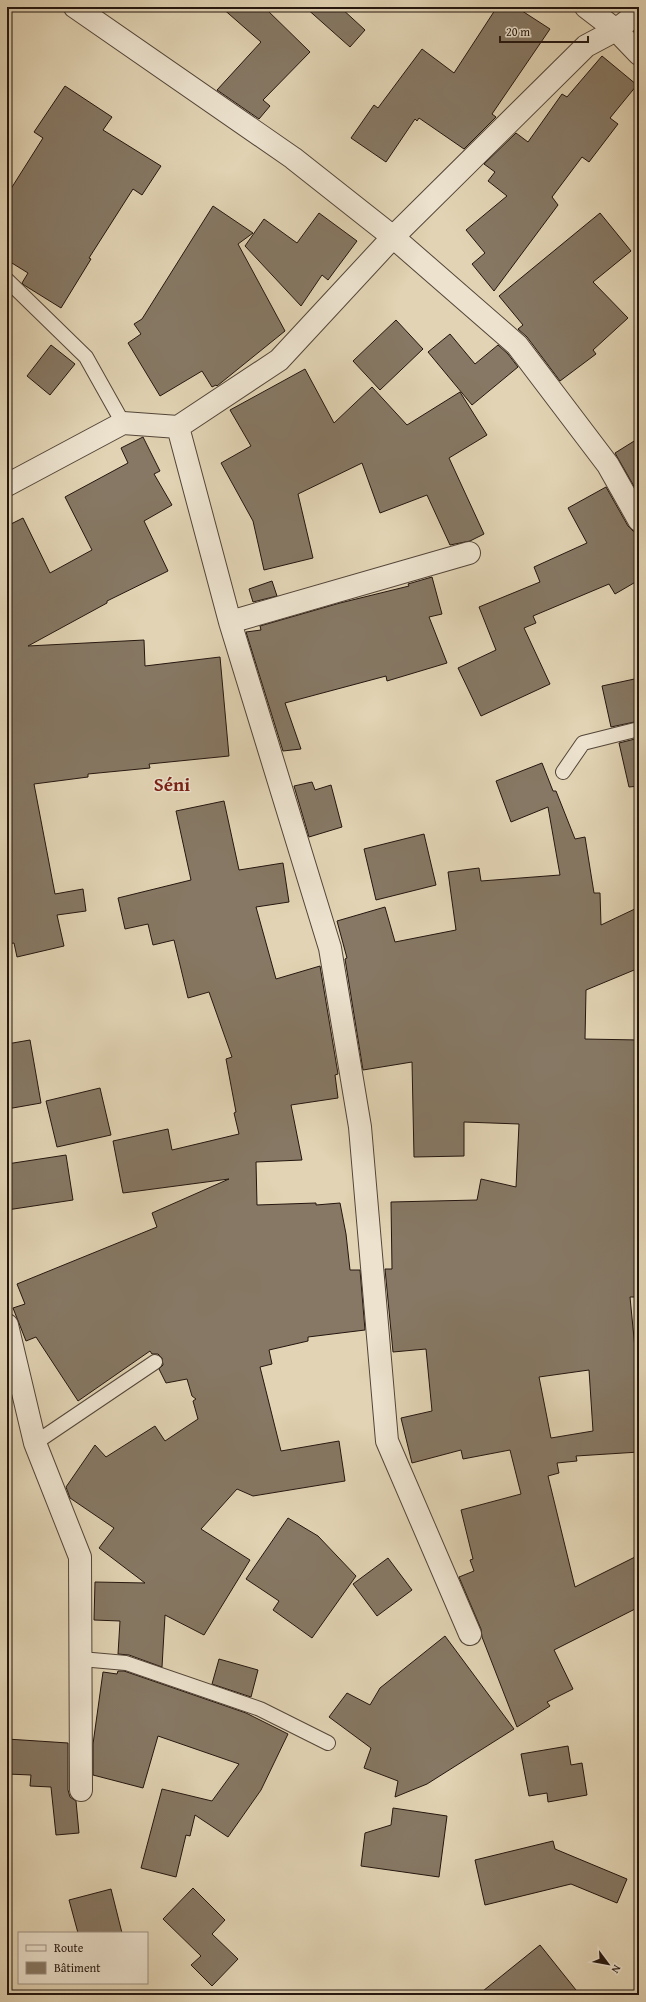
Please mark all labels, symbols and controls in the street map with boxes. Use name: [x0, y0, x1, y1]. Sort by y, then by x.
scale bar: [500, 18, 588, 44]
text: 20 m: [506, 23, 530, 40]
district label: Séni: [154, 770, 190, 798]
legend: [18, 1932, 148, 1984]
text: Route: [54, 1939, 84, 1956]
north arrow: [588, 1944, 628, 1984]
text: Bâtiment: [54, 1959, 101, 1976]
text: N: [607, 1962, 625, 1977]

